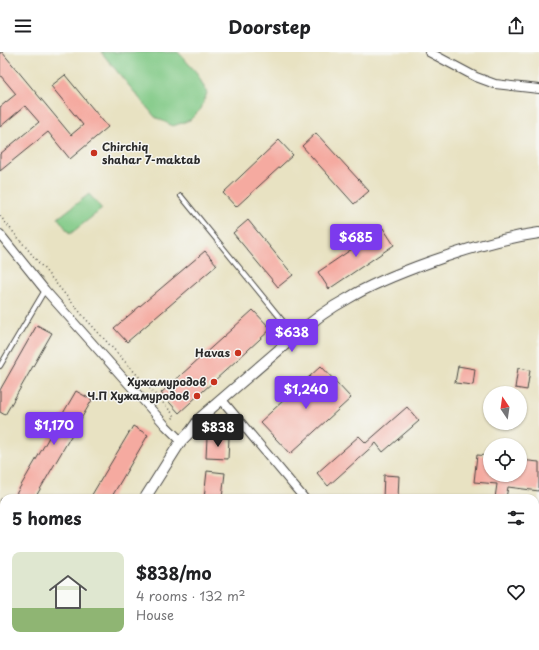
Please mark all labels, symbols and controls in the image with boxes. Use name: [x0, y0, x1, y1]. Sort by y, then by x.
text: Doorstep: [228, 13, 311, 40]
icon: menu: [12, 15, 34, 37]
icon: share: [505, 15, 527, 37]
place label: Chirchiq shahar 7-maktab: [102, 138, 201, 168]
marker: Chirchiq shahar 7-maktab: [89, 148, 99, 158]
pin: $685: [332, 224, 380, 258]
text: $685: [339, 227, 373, 246]
pin: $638: [268, 319, 316, 353]
text: $638: [275, 322, 309, 341]
place label: Havas: [195, 344, 230, 361]
marker: Havas: [233, 348, 243, 358]
place label: Хужамуродов: [128, 373, 206, 390]
pin: $1,240: [273, 376, 339, 410]
marker: Хужамуродов: [209, 377, 219, 387]
text: $1,240: [284, 379, 328, 398]
north arrow: [483, 386, 527, 430]
map controls: [483, 386, 527, 482]
place label: Ч.П Хужамуродов: [87, 387, 189, 404]
marker: Ч.П Хужамуродов: [192, 391, 202, 401]
pin: $1,170: [21, 412, 87, 446]
pin: $838: [194, 414, 242, 448]
text: $1,170: [34, 415, 74, 434]
text: $838: [201, 417, 235, 436]
button: locate: [483, 438, 527, 482]
text: 5 homes: [12, 505, 82, 531]
icon: filters: [505, 507, 527, 529]
text: $838/mo: [136, 560, 211, 586]
icon: home: [44, 568, 92, 616]
icon: heart: [505, 581, 527, 603]
text: 4 rooms · 132 m²: [136, 586, 246, 605]
text: House: [136, 605, 174, 624]

